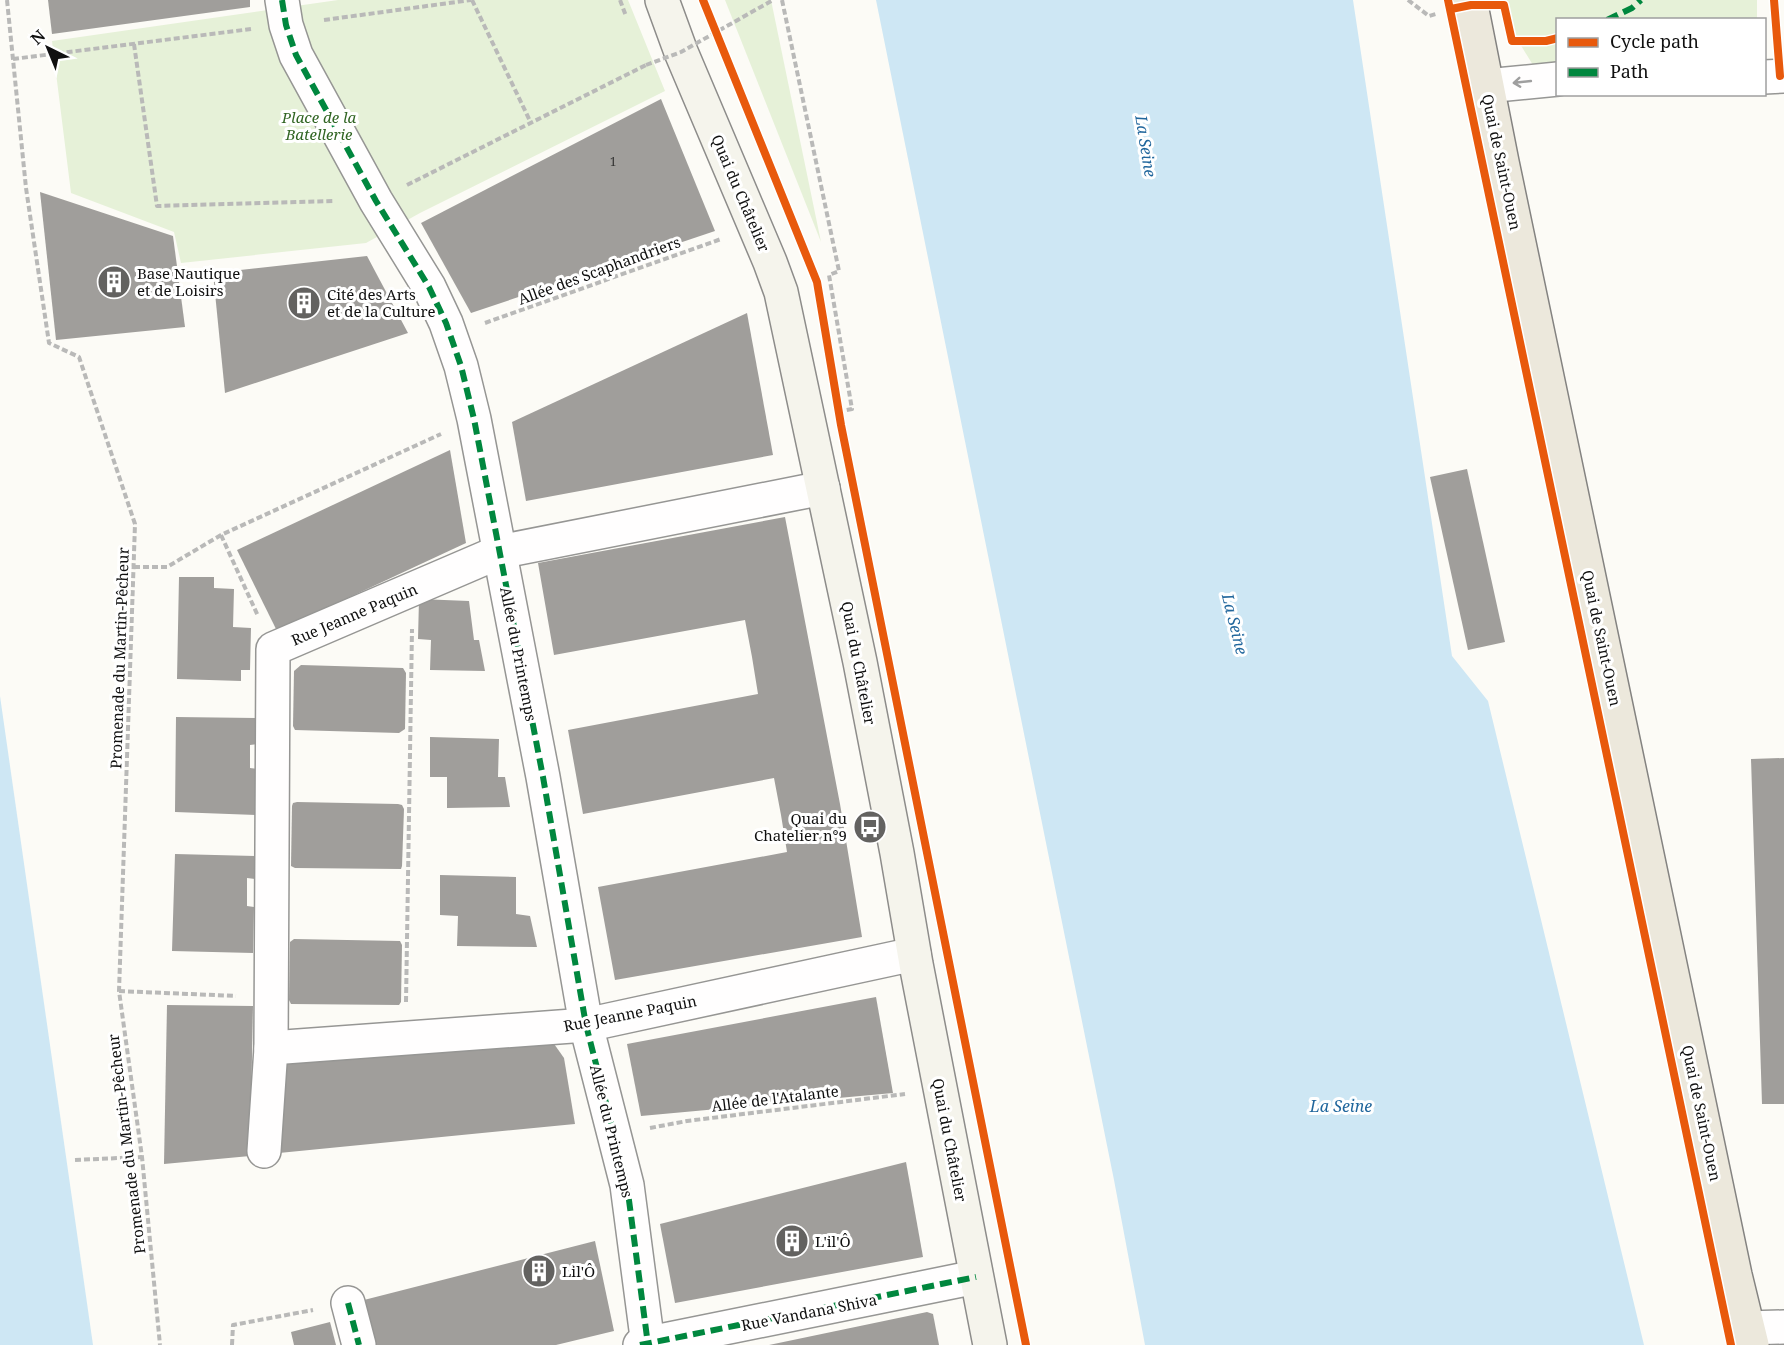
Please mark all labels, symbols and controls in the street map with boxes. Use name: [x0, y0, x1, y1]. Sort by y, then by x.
north arrow: [18, 18, 78, 78]
legend: [1556, 18, 1766, 96]
text: N: [26, 24, 50, 49]
text: Cycle path: [1610, 29, 1699, 53]
text: Path: [1610, 59, 1649, 83]
one-way arrow: [1512, 77, 1532, 88]
street label: Quai de Saint-Ouen: [1478, 92, 1526, 232]
park label: Place de la Batellerie: [281, 107, 356, 144]
water label: La Seine: [1130, 113, 1162, 179]
street label: Quai du Châtelier: [707, 131, 775, 255]
house number: 1: [610, 153, 616, 170]
street label: Allée des Scaphandriers: [515, 231, 683, 309]
place label: Base Nautique et de Loisirs: [137, 263, 240, 300]
building icon: Base Nautique et de Loisirs: [96, 264, 132, 300]
place label: Cité des Arts et de la Culture: [327, 284, 436, 321]
building icon: Cité des Arts et de la Culture: [286, 285, 322, 321]
street label: Promenade du Martin-Pêcheur: [105, 547, 133, 769]
street label: Quai de Saint-Ouen: [1578, 568, 1626, 708]
street label: Rue Jeanne Paquin: [288, 578, 420, 650]
street label: Allée du Printemps: [496, 585, 542, 723]
water label: La Seine: [1217, 590, 1253, 657]
street label: Quai du Châtelier: [837, 600, 881, 726]
place label: Quai du Chatelier n°9: [754, 808, 847, 845]
bus stop icon: Quai du Chatelier n°9: [852, 809, 888, 845]
street label: Rue Jeanne Paquin: [562, 990, 699, 1036]
street label: Promenade du Martin-Pêcheur: [103, 1033, 149, 1255]
street label: Quai de Saint-Ouen: [1678, 1043, 1726, 1183]
street label: Allée du Printemps: [586, 1062, 638, 1200]
street label: Quai du Châtelier: [928, 1077, 972, 1203]
street label: Allée de l'Atalante: [710, 1080, 840, 1116]
water label: La Seine: [1309, 1095, 1372, 1117]
building icon: L'il'Ô: [774, 1223, 810, 1259]
place label: L'il'Ô: [815, 1231, 851, 1251]
building icon: Lil'Ô: [521, 1253, 557, 1289]
place label: Lil'Ô: [562, 1261, 595, 1281]
street label: Rue Vandana Shiva: [739, 1289, 879, 1335]

